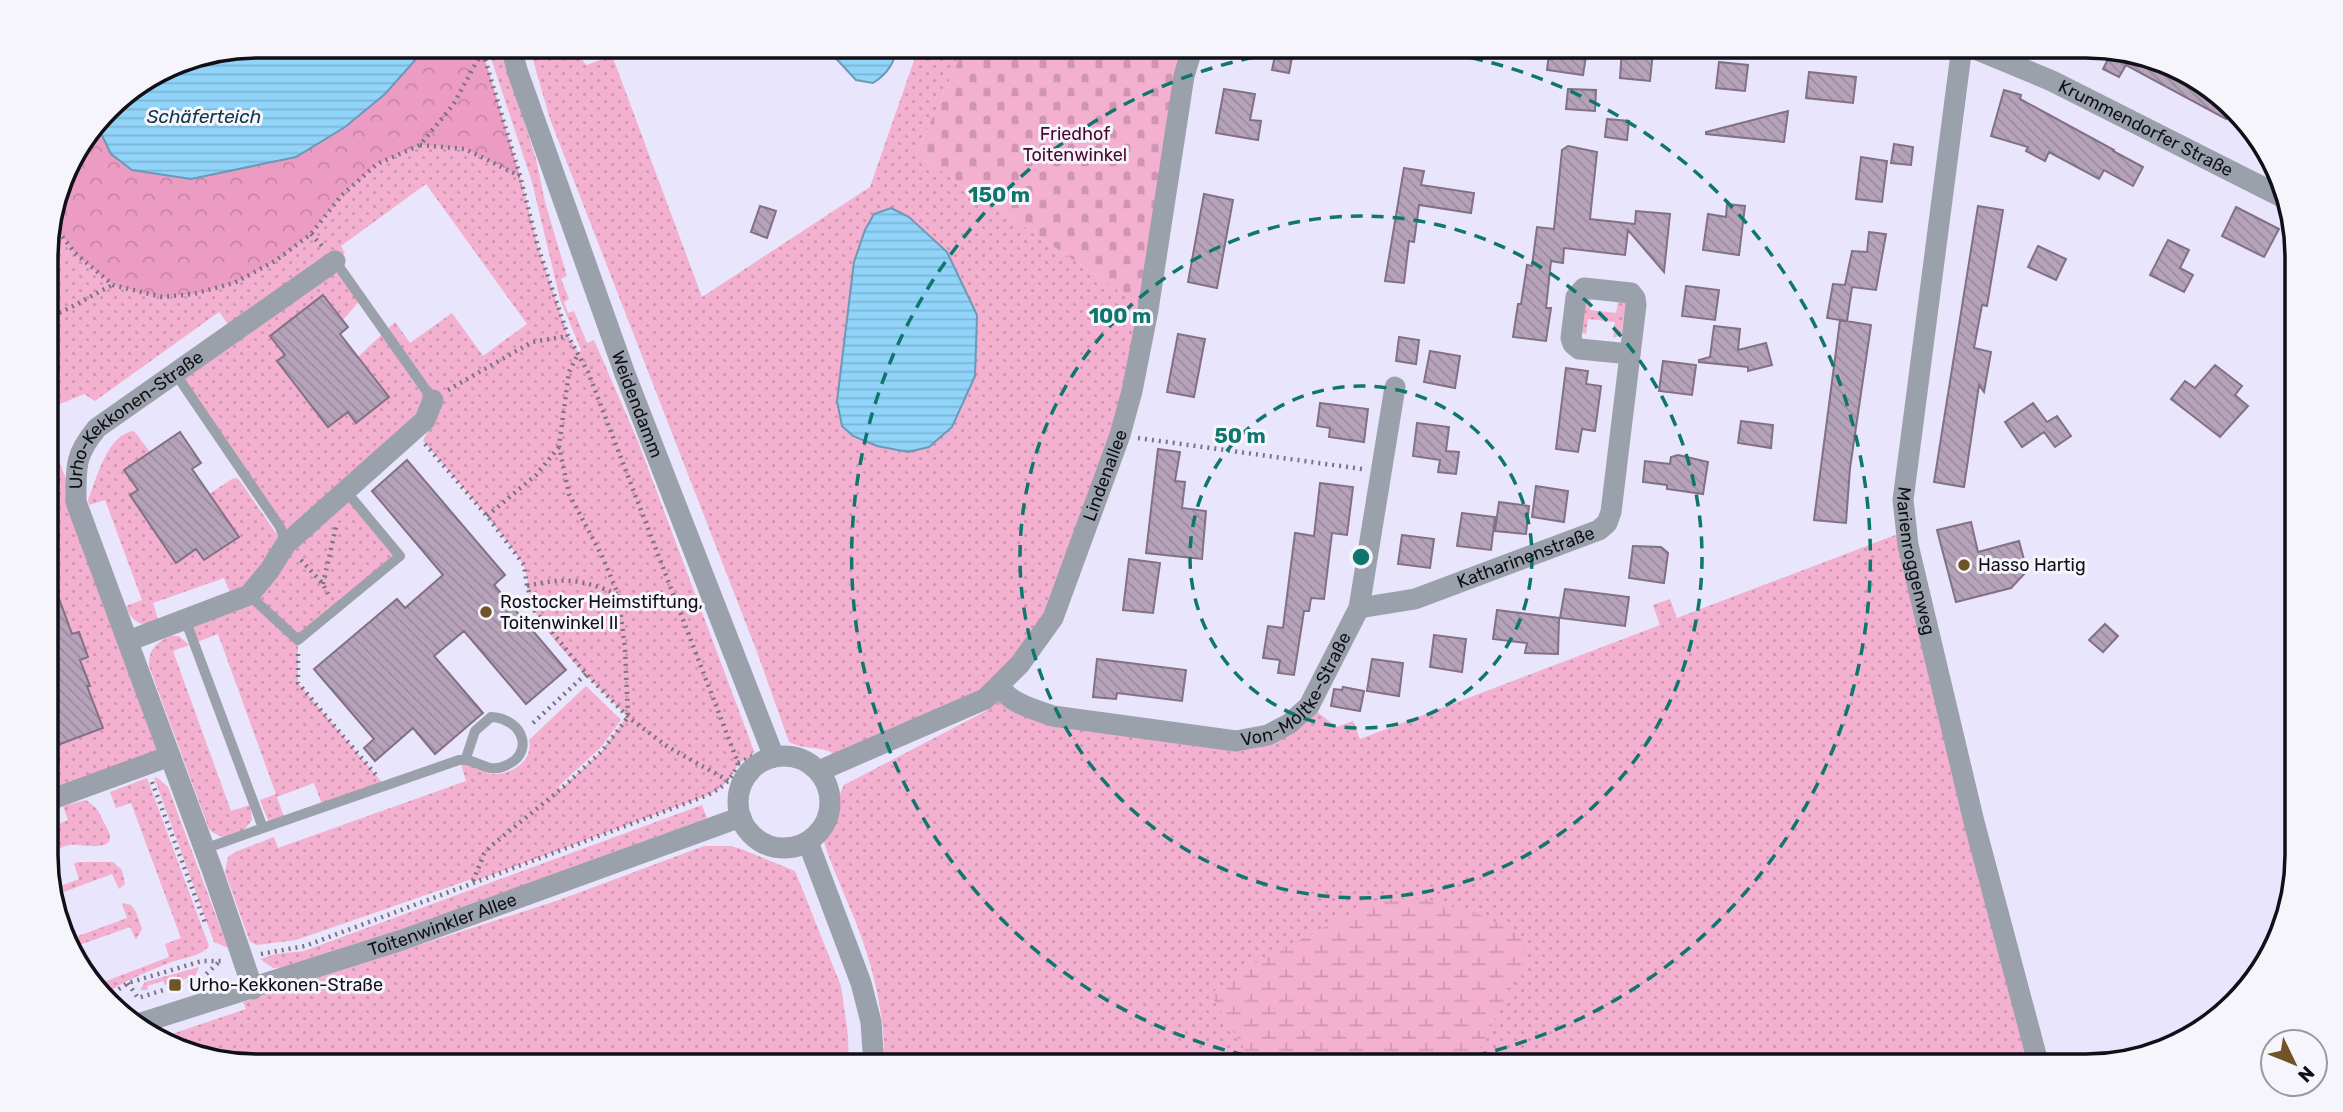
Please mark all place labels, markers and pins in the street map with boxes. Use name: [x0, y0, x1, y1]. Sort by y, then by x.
centre of rings: [1349, 545, 1373, 569]
place label: Hasso Hartig: [1978, 554, 2086, 576]
marker: Hasso Hartig: [1956, 557, 1972, 573]
place label: Rostocker Heimstiftung, Toitenwinkel II: [500, 591, 703, 634]
marker: Rostocker Heimstiftung, Toitenwinkel II: [478, 604, 494, 620]
place label: Urho-Kekkonen-Straße: [189, 974, 383, 996]
marker: Urho-Kekkonen-Straße: [167, 977, 183, 993]

